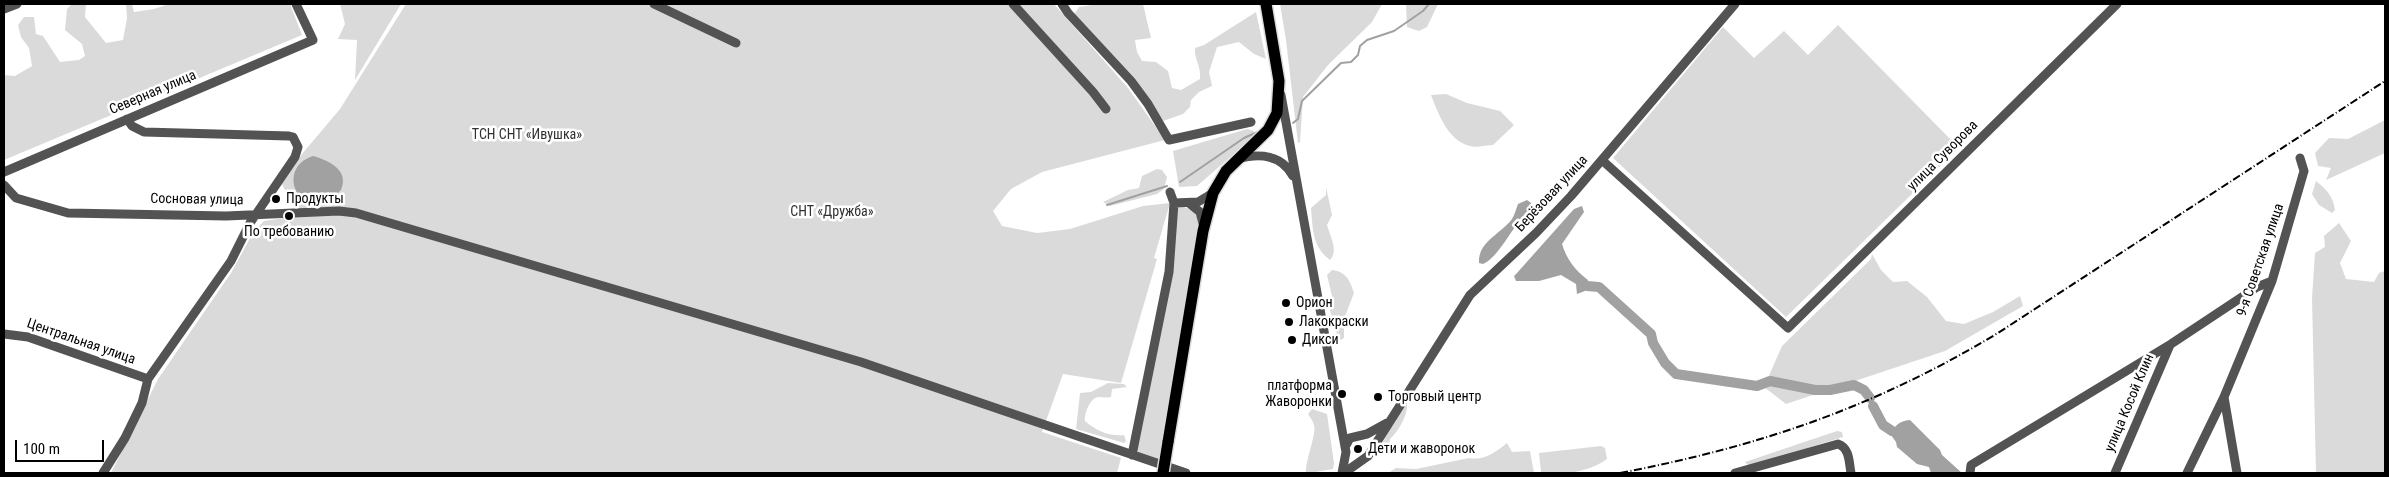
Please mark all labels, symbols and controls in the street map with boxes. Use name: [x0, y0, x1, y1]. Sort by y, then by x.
street label: Северная улица: [107, 67, 199, 119]
street label: улица Суворова: [1904, 117, 1982, 195]
park label: ТСН СНТ «Ивушка»: [472, 127, 582, 143]
street label: Берёзовая улица: [1512, 152, 1592, 236]
street label: Сосновая улица: [150, 191, 244, 209]
place label: Продукты: [286, 191, 344, 207]
marker: Продукты: [270, 193, 282, 205]
street label: 9-я Советская улица: [2234, 201, 2288, 319]
park label: СНТ «Дружба»: [790, 204, 874, 220]
marker: По требованию: [283, 210, 295, 222]
place label: По требованию: [244, 224, 334, 240]
place label: Орион: [1296, 295, 1333, 311]
marker: Орион: [1280, 297, 1292, 309]
place label: Лакокраски: [1299, 314, 1369, 330]
street label: Центральная улица: [25, 316, 137, 368]
marker: Лакокраски: [1283, 316, 1295, 328]
place label: Дикси: [1302, 332, 1339, 348]
marker: Дикси: [1286, 334, 1298, 346]
street label: улица Косой Клин: [2102, 351, 2158, 455]
place label: платформа Жаворонки: [1265, 378, 1332, 411]
marker: платформа Жаворонки: [1336, 388, 1348, 400]
place label: Торговый центр: [1388, 389, 1481, 405]
marker: Торговый центр: [1372, 391, 1384, 403]
scale bar: [18, 430, 106, 462]
text: 100 m: [23, 440, 60, 458]
place label: Дети и жаворонок: [1368, 441, 1475, 457]
marker: Дети и жаворонок: [1352, 443, 1364, 455]

